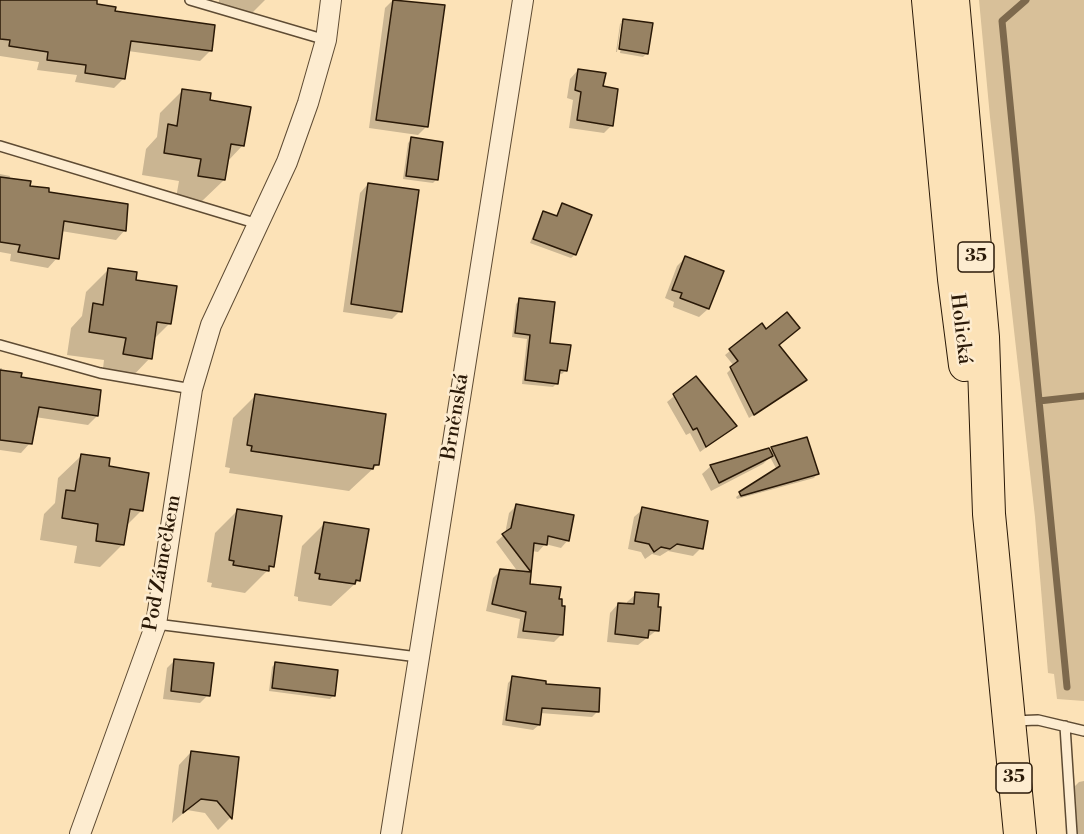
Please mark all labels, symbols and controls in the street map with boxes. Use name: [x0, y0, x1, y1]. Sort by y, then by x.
road number: 35: [958, 242, 994, 272]
street label: Holická: [944, 292, 976, 366]
street label: Brněnská: [437, 372, 475, 462]
street label: Pod Zámečkem: [139, 493, 187, 633]
road number: 35: [996, 763, 1032, 793]

